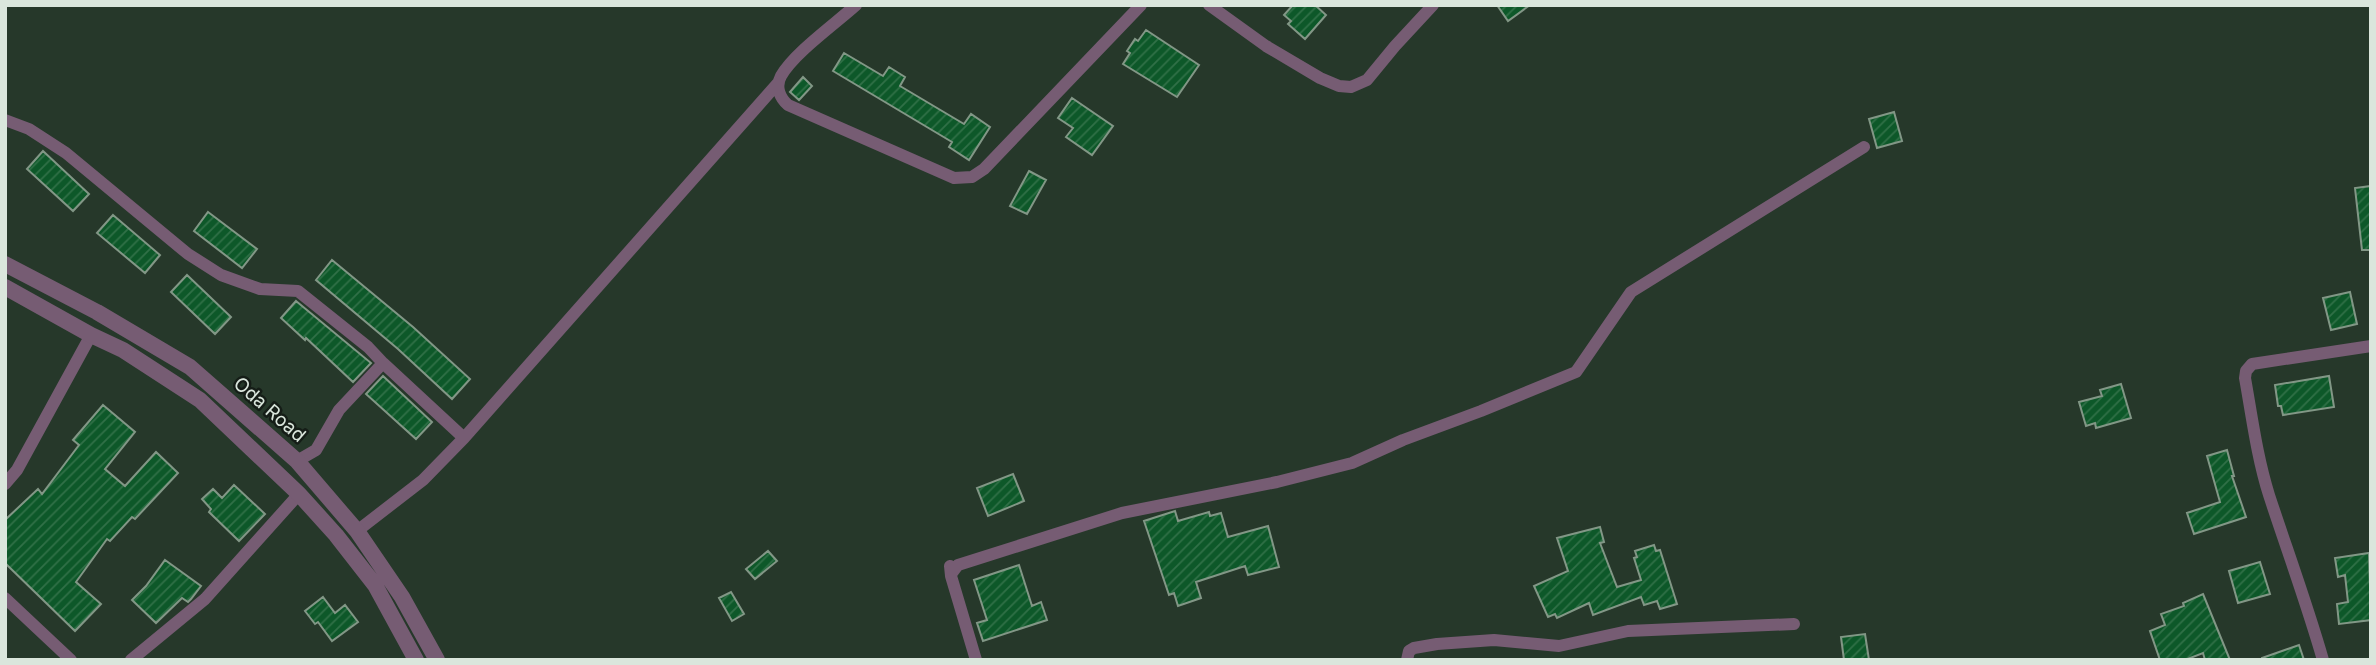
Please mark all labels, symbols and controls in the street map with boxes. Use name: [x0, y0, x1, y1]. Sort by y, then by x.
street label: Oda Road: [229, 372, 310, 447]

